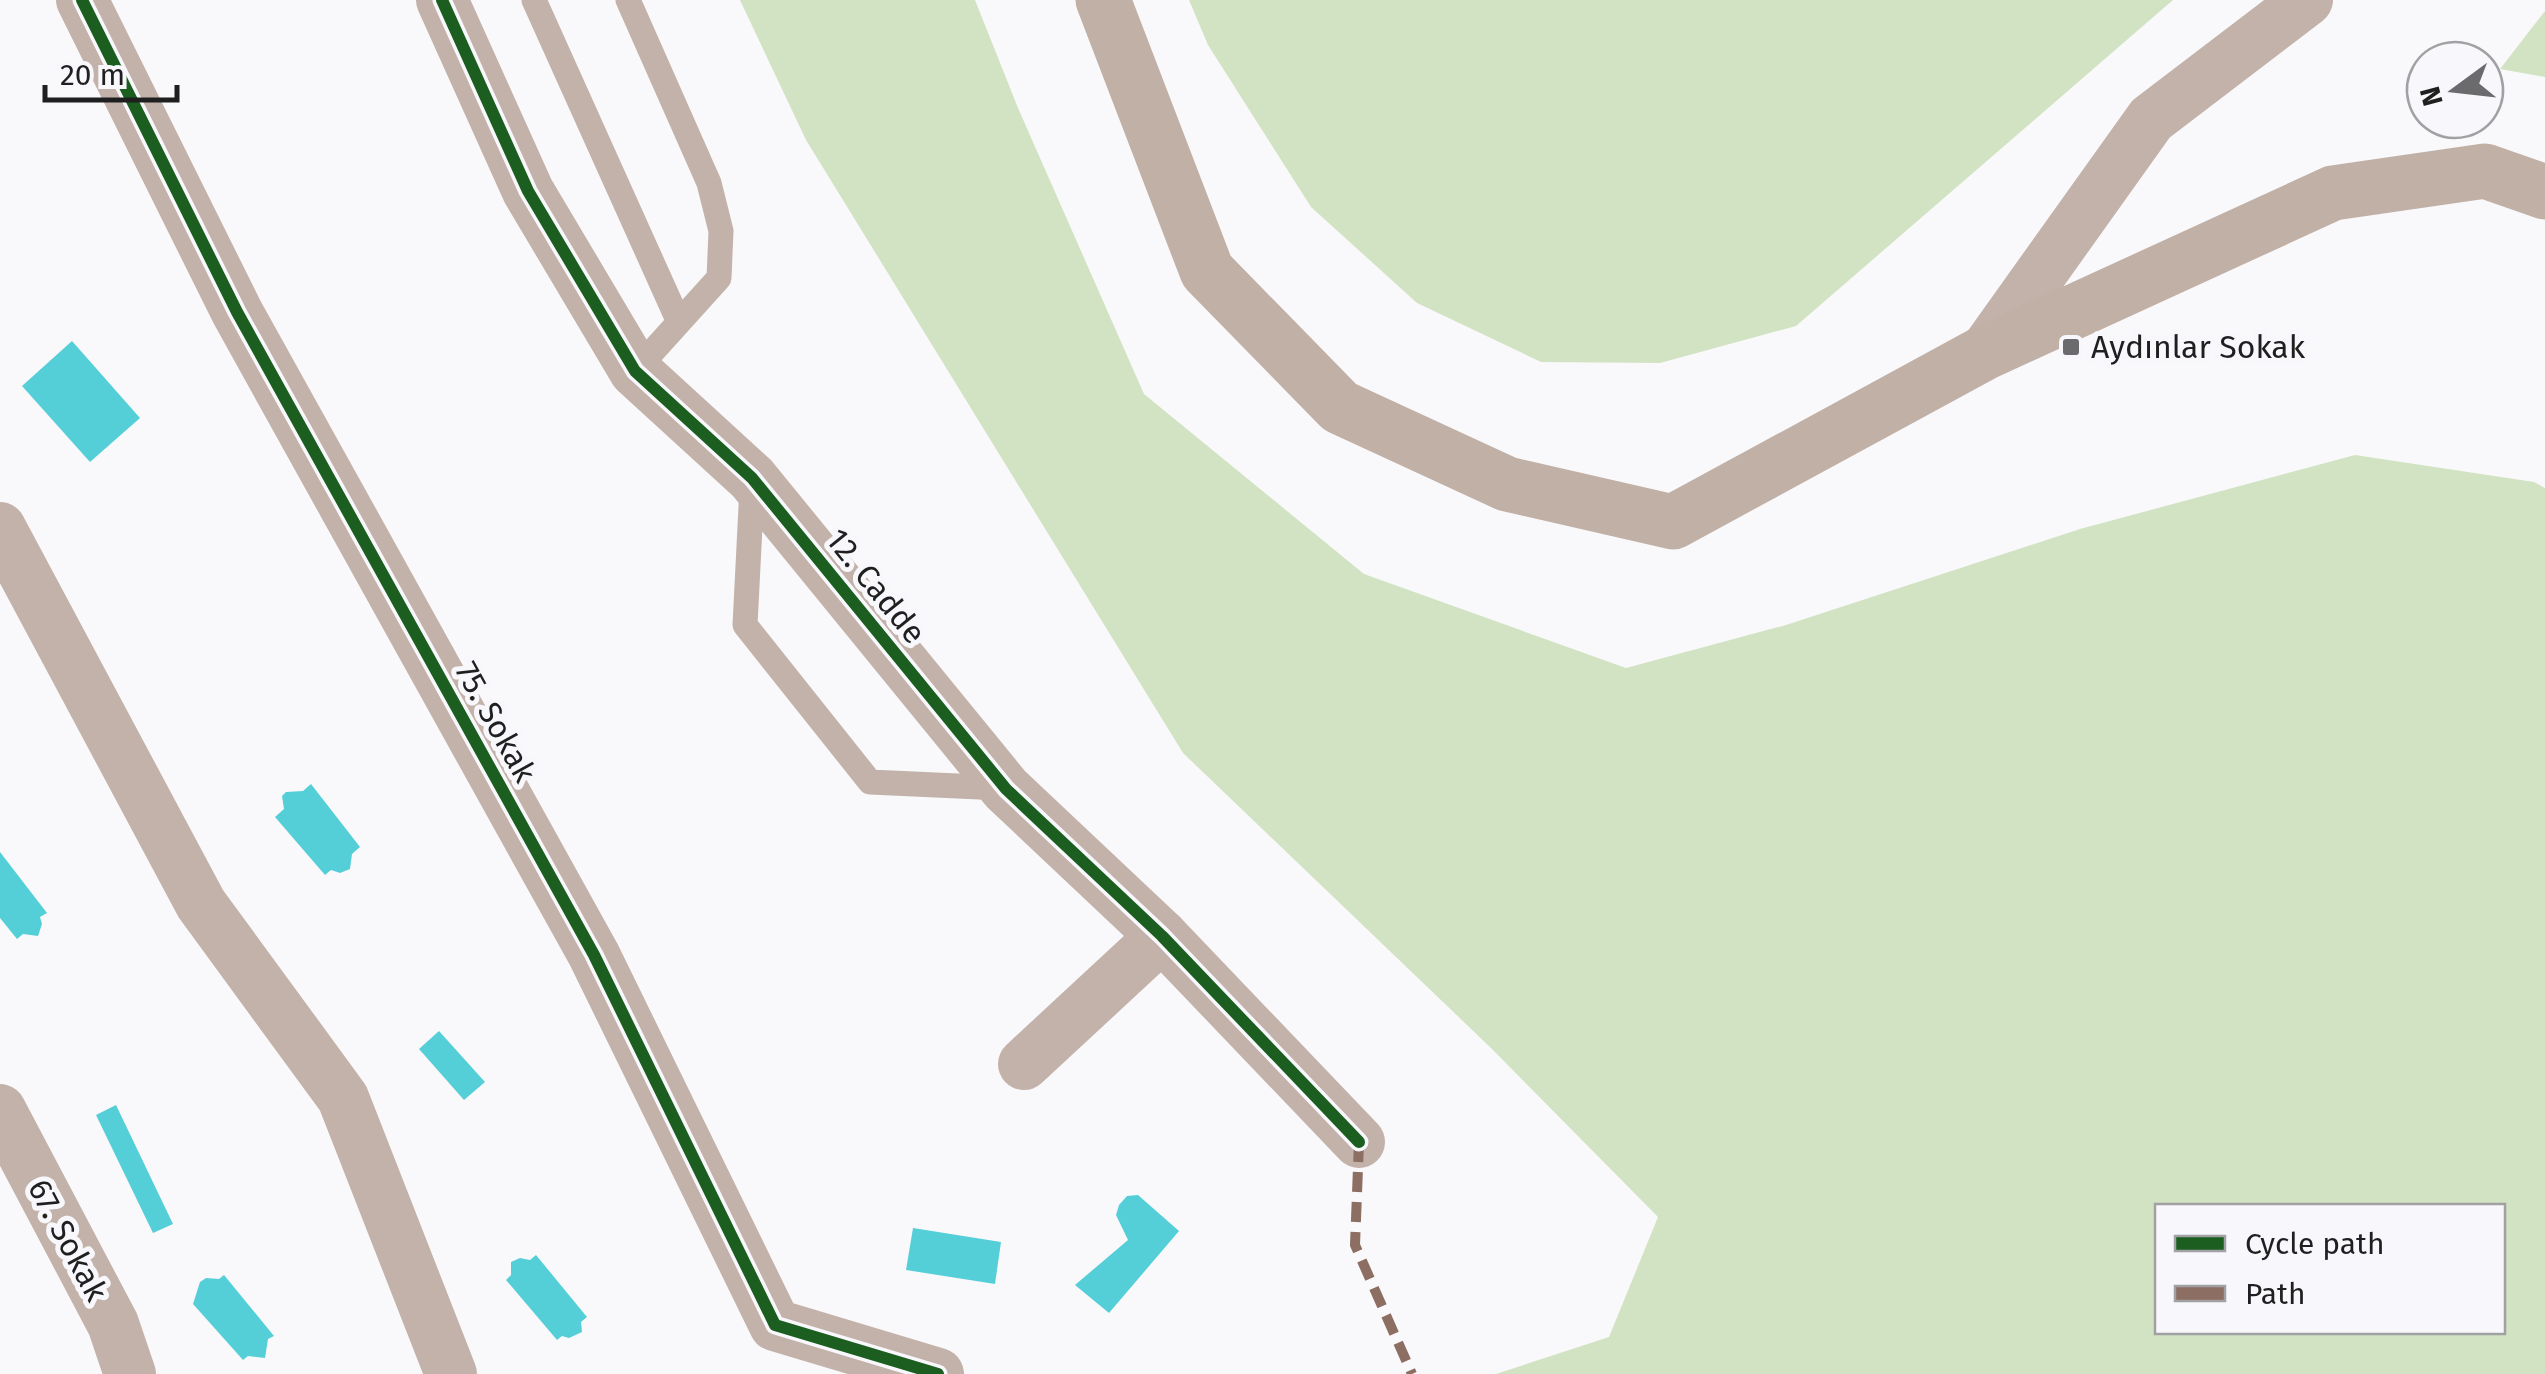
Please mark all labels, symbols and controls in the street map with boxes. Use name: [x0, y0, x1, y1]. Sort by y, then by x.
scale bar: [45, 40, 178, 102]
north arrow: [2405, 40, 2505, 140]
text: 20 m: [60, 57, 125, 93]
text: N: [2413, 83, 2450, 110]
place label: Aydınlar Sokak: [2091, 328, 2306, 366]
marker: Aydınlar Sokak: [2060, 336, 2082, 358]
street label: 12. Cadde: [818, 521, 934, 651]
street label: 75. Sokak: [447, 655, 545, 789]
street label: 67. Sokak: [20, 1173, 116, 1308]
legend: [2155, 1204, 2505, 1334]
text: Cycle path: [2245, 1226, 2384, 1262]
text: Path: [2245, 1276, 2306, 1312]

